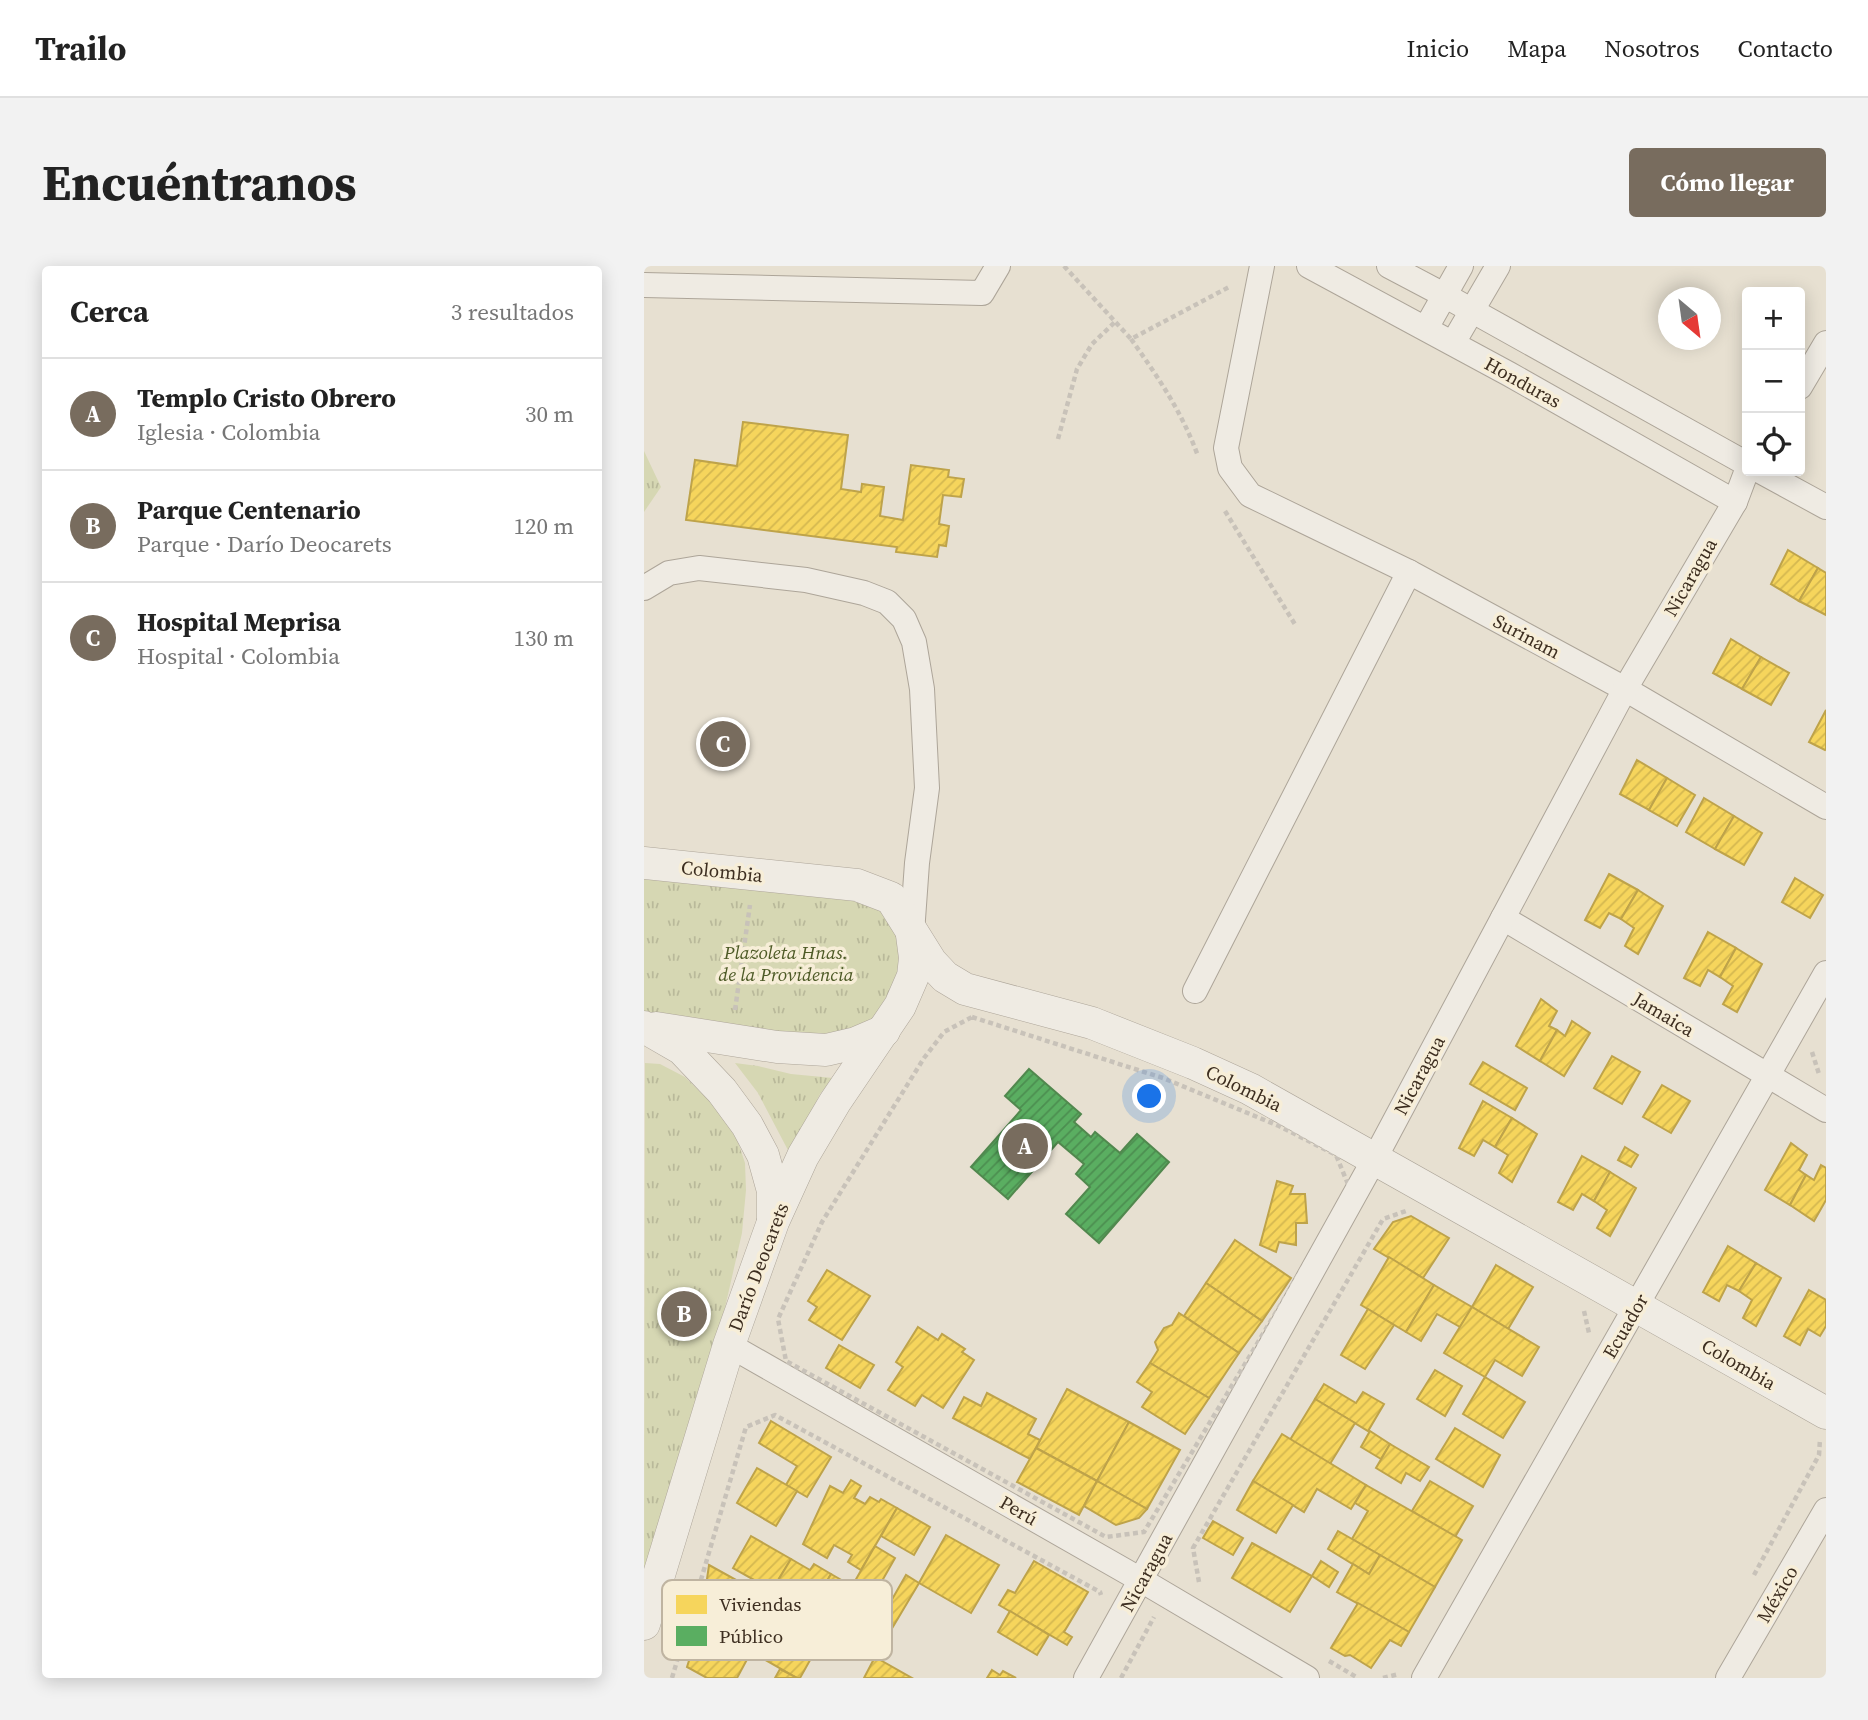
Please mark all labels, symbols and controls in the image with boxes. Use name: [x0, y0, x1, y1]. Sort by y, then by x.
text: Trailo: [35, 26, 127, 71]
text: Inicio: [1407, 32, 1469, 65]
text: Mapa: [1507, 32, 1566, 65]
text: Nosotros: [1604, 32, 1700, 65]
text: Contacto: [1738, 32, 1833, 65]
button: Cómo llegar: [1629, 148, 1826, 217]
text: Encuéntranos: [42, 149, 356, 216]
north arrow: [1658, 287, 1721, 350]
map controls: [1742, 287, 1805, 476]
button: +: [1742, 287, 1805, 350]
text: Cerca: [70, 291, 149, 332]
text: 3 resultados: [451, 296, 574, 328]
street label: Honduras: [1480, 350, 1566, 414]
button: −: [1742, 350, 1805, 413]
text: Templo Cristo Obrero: [137, 380, 396, 416]
text: A: [85, 398, 101, 430]
text: 30 m: [525, 398, 574, 430]
button: locate: [1742, 413, 1805, 476]
text: Iglesia · Colombia: [137, 416, 320, 448]
text: Parque Centenario: [137, 492, 361, 528]
text: B: [86, 510, 100, 542]
text: 120 m: [513, 510, 574, 542]
text: Parque · Darío Deocarets: [137, 528, 392, 560]
street label: Nicaragua: [1657, 533, 1723, 621]
text: Hospital Meprisa: [137, 604, 341, 640]
street label: Surinam: [1489, 607, 1565, 665]
text: C: [86, 622, 100, 654]
text: 130 m: [513, 622, 574, 654]
text: Hospital · Colombia: [137, 640, 340, 672]
pin: C: [700, 718, 746, 770]
street label: Colombia: [680, 854, 764, 888]
park label: Plazoleta Hnas. de la Providencia: [718, 939, 854, 987]
street label: Jamaica: [1627, 985, 1700, 1043]
street label: Nicaragua: [1387, 1030, 1451, 1119]
street label: Colombia: [1202, 1058, 1287, 1118]
your location: [1132, 1079, 1166, 1113]
pin: A: [1002, 1120, 1048, 1172]
street label: Darío Deocarets: [721, 1199, 795, 1335]
pin: B: [661, 1288, 707, 1340]
street label: Ecuador: [1596, 1289, 1654, 1363]
street label: Colombia: [1697, 1332, 1781, 1396]
street label: Perú: [995, 1489, 1043, 1531]
street label: Nicaragua: [1114, 1528, 1178, 1616]
street label: México: [1750, 1561, 1804, 1627]
legend: [662, 1580, 892, 1660]
text: Viviendas: [719, 1591, 802, 1617]
text: Público: [719, 1623, 783, 1649]

